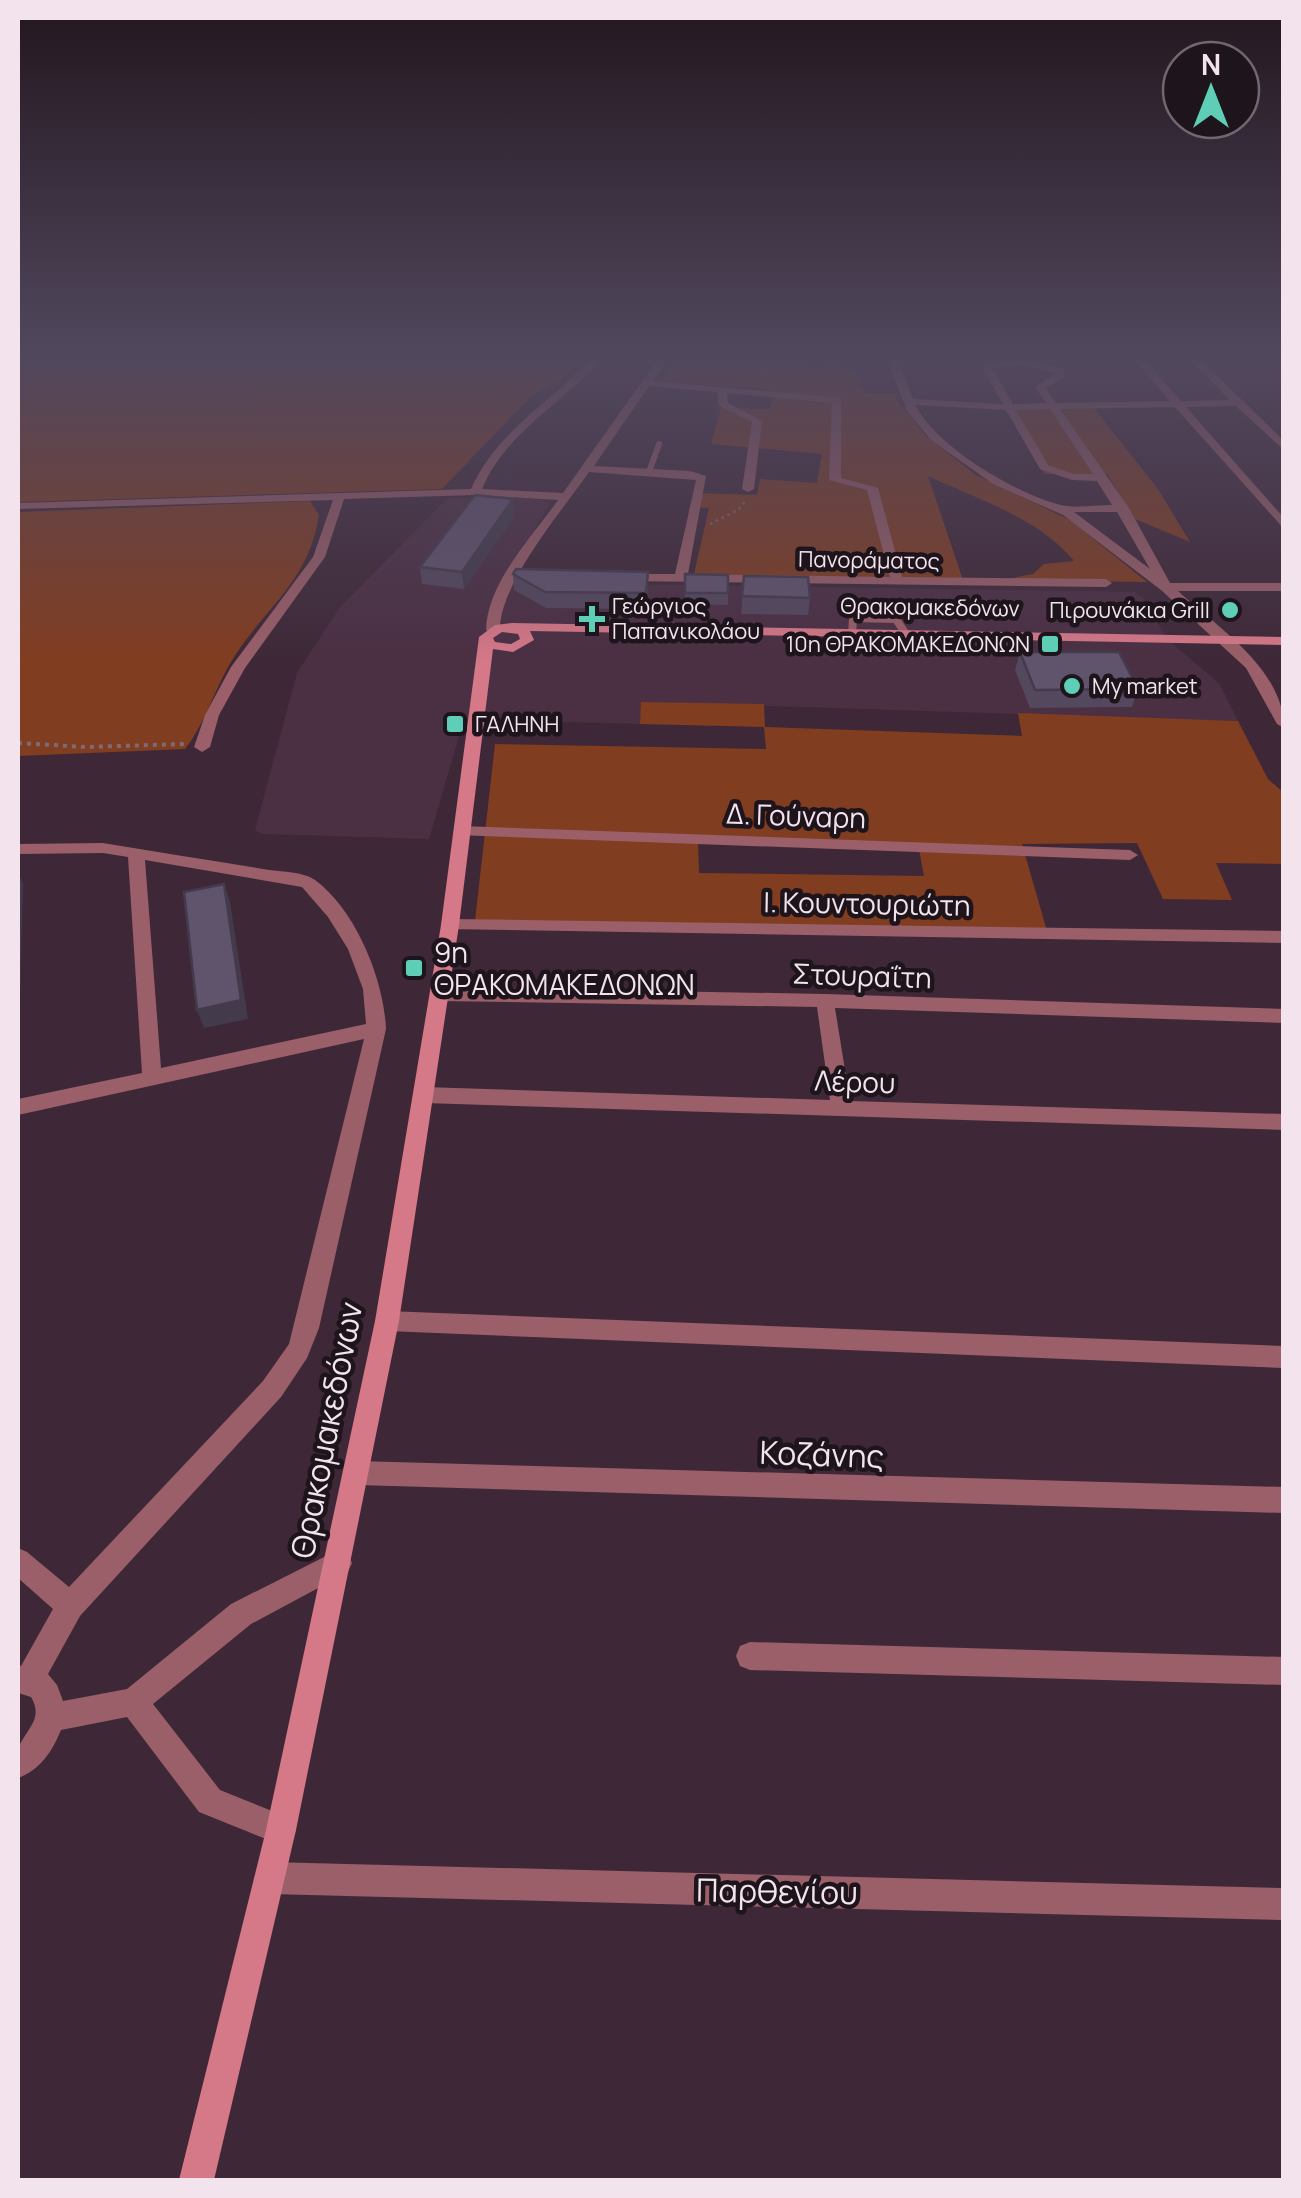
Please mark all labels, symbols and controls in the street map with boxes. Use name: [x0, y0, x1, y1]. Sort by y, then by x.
north arrow: [1161, 40, 1261, 140]
text: N: [1201, 45, 1221, 83]
street label: Πανοράματος: [798, 544, 940, 576]
street label: Θρακομακεδόνων: [840, 590, 1020, 624]
place label: Γεώργιος Παπανικολάου: [612, 591, 760, 646]
place label: Πιρουνάκια Grill: [1049, 595, 1210, 625]
marker: Πιρουνάκια Grill: [1219, 599, 1241, 621]
marker: Γεώργιος Παπανικολάου: [581, 608, 603, 630]
place label: 10η ΘΡΑΚΟΜΑΚΕΔΟΝΩΝ: [786, 629, 1030, 659]
marker: 10η ΘΡΑΚΟΜΑΚΕΔΟΝΩΝ: [1039, 633, 1061, 655]
place label: My market: [1092, 671, 1198, 701]
marker: My market: [1061, 675, 1083, 697]
place label: ΓΑΛΗΝΗ: [475, 709, 559, 739]
marker: ΓΑΛΗΝΗ: [444, 713, 466, 735]
street label: Δ. Γούναρη: [725, 794, 867, 836]
street label: Ι. Κουντουριώτη: [763, 882, 971, 924]
place label: 9η ΘΡΑΚΟΜΑΚΕΔΟΝΩΝ: [434, 933, 695, 1003]
street label: Στουραΐτη: [792, 954, 932, 996]
marker: 9η ΘΡΑΚΟΜΑΚΕΔΟΝΩΝ: [403, 957, 425, 979]
street label: Λέρου: [814, 1061, 896, 1101]
street label: Θρακομακεδόνων: [280, 1298, 372, 1562]
street label: Κοζάνης: [759, 1430, 885, 1478]
street label: Παρθενίου: [696, 1868, 858, 1914]

